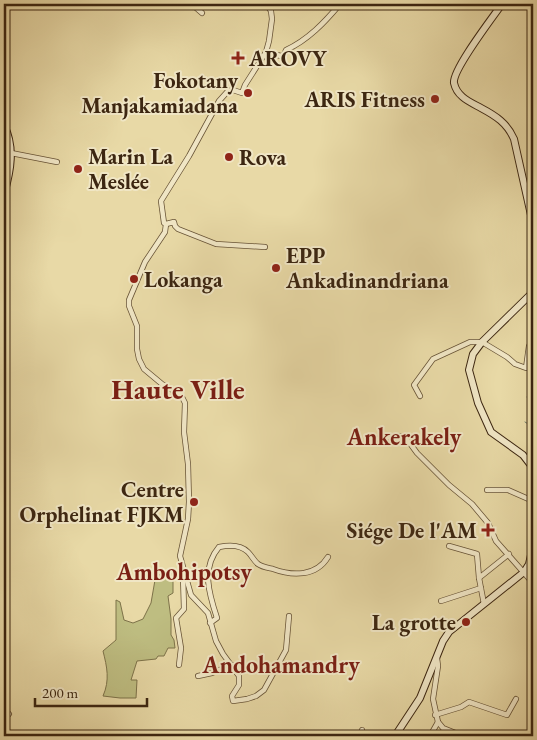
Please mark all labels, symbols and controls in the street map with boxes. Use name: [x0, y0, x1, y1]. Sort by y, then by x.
place label: AROVY: [248, 44, 328, 73]
marker: AROVY: [231, 51, 245, 65]
place label: Fokotany Manjakamiadana: [81, 66, 238, 120]
place label: ARIS Fitness: [303, 85, 425, 114]
marker: Fokotany Manjakamiadana: [242, 87, 254, 99]
marker: ARIS Fitness: [429, 93, 441, 105]
place label: Marin La Meslée: [88, 142, 174, 196]
place label: Rova: [239, 143, 287, 172]
marker: Rova: [223, 151, 235, 163]
marker: Marin La Meslée: [72, 163, 84, 175]
place label: EPP Ankadinandriana: [285, 241, 449, 295]
marker: EPP Ankadinandriana: [270, 262, 282, 274]
place label: Lokanga: [144, 265, 223, 294]
marker: Lokanga: [128, 273, 140, 285]
district label: Haute Ville: [111, 371, 245, 407]
district label: Ankerakely: [346, 421, 462, 453]
place label: Centre Orphelinat FJKM: [19, 475, 184, 529]
marker: Centre Orphelinat FJKM: [188, 496, 200, 508]
place label: Siége De l'AM: [347, 516, 477, 545]
marker: Siége De l'AM: [481, 523, 495, 537]
district label: Ambohipotsy: [115, 556, 252, 588]
place label: La grotte: [372, 608, 456, 637]
marker: La grotte: [460, 616, 472, 628]
district label: Andohamandry: [201, 649, 360, 681]
scale bar: [35, 675, 148, 707]
text: 200 m: [42, 683, 79, 702]

